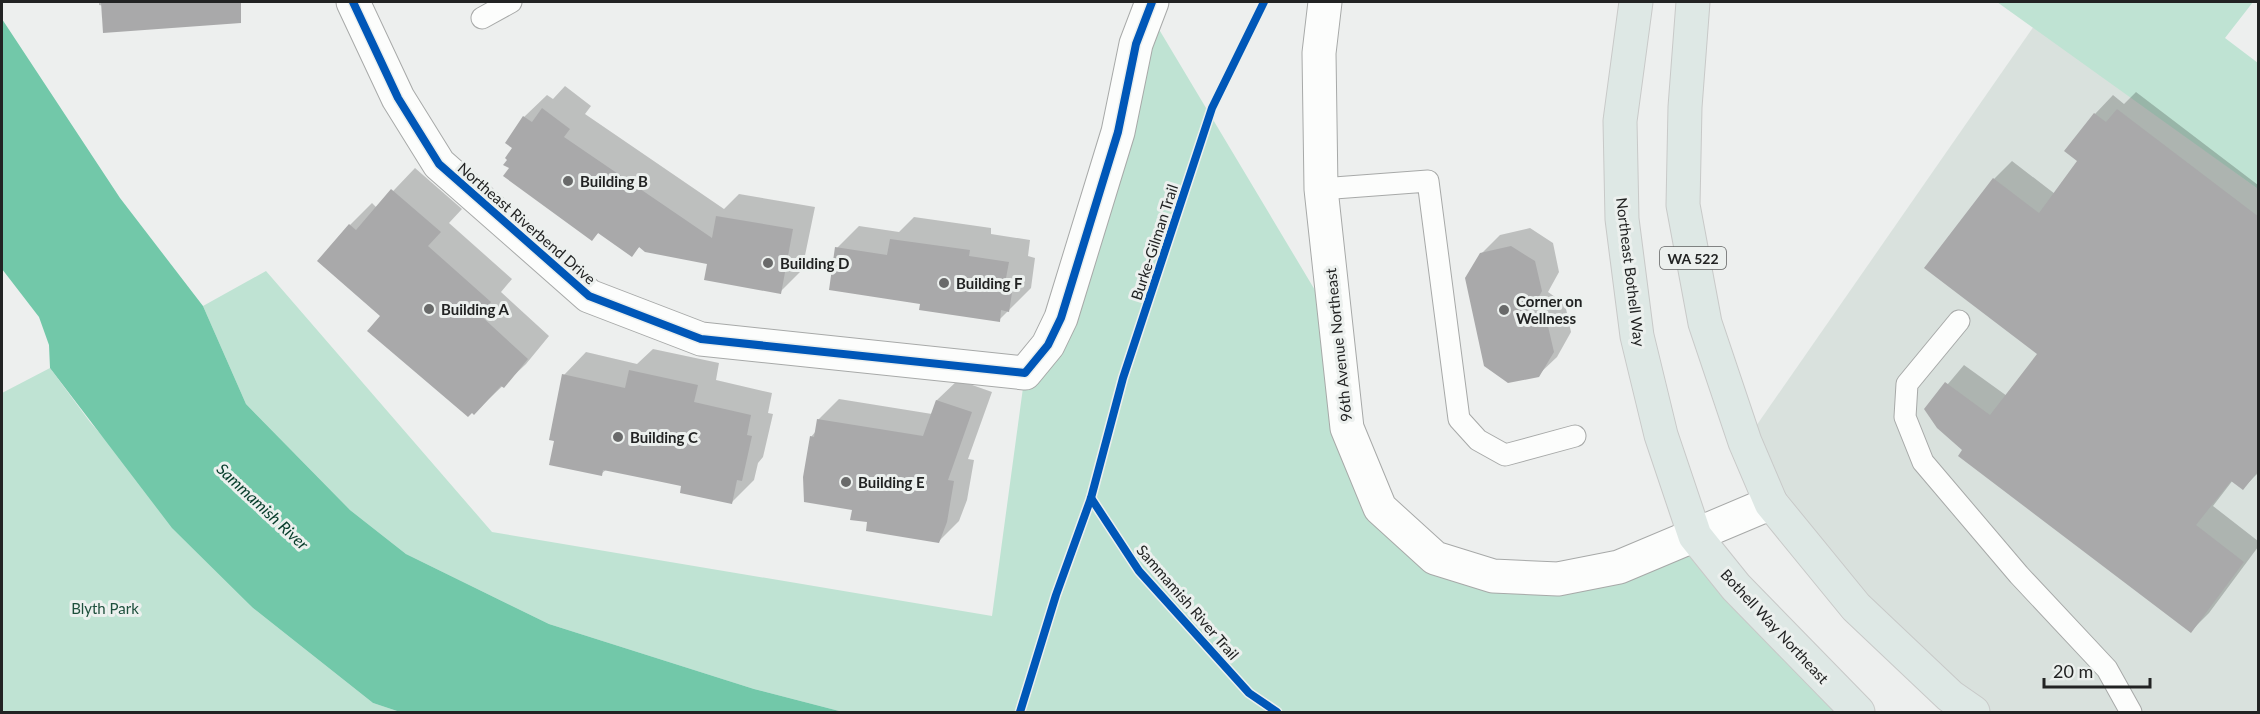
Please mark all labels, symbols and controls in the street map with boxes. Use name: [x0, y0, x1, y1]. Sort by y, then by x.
street label: Northeast Riverbend Drive: [454, 158, 600, 288]
place label: Building B: [580, 172, 648, 190]
marker: Building B: [561, 174, 575, 188]
street label: Burke-Gilman Trail: [1127, 182, 1181, 302]
street label: Northeast Bothell Way: [1613, 196, 1649, 348]
road number: WA 522: [1660, 247, 1726, 269]
place label: Building D: [780, 254, 850, 272]
marker: Building D: [761, 256, 775, 270]
street label: 96th Avenue Northeast: [1321, 267, 1355, 423]
place label: Building F: [956, 274, 1023, 292]
marker: Building F: [937, 276, 951, 290]
place label: Corner on Wellness: [1516, 292, 1582, 327]
place label: Building A: [441, 300, 510, 318]
marker: Building A: [422, 302, 436, 316]
marker: Corner on Wellness: [1497, 303, 1511, 317]
place label: Building C: [630, 428, 698, 446]
marker: Building C: [611, 430, 625, 444]
water label: Sammamish River: [213, 459, 313, 554]
place label: Building E: [858, 473, 925, 491]
marker: Building E: [839, 475, 853, 489]
street label: Sammamish River Trail: [1133, 541, 1243, 663]
street label: Bothell Way Northeast: [1717, 565, 1833, 687]
park label: Blyth Park: [71, 599, 139, 617]
scale bar: [2044, 651, 2150, 689]
text: 20 m: [2053, 660, 2093, 682]

